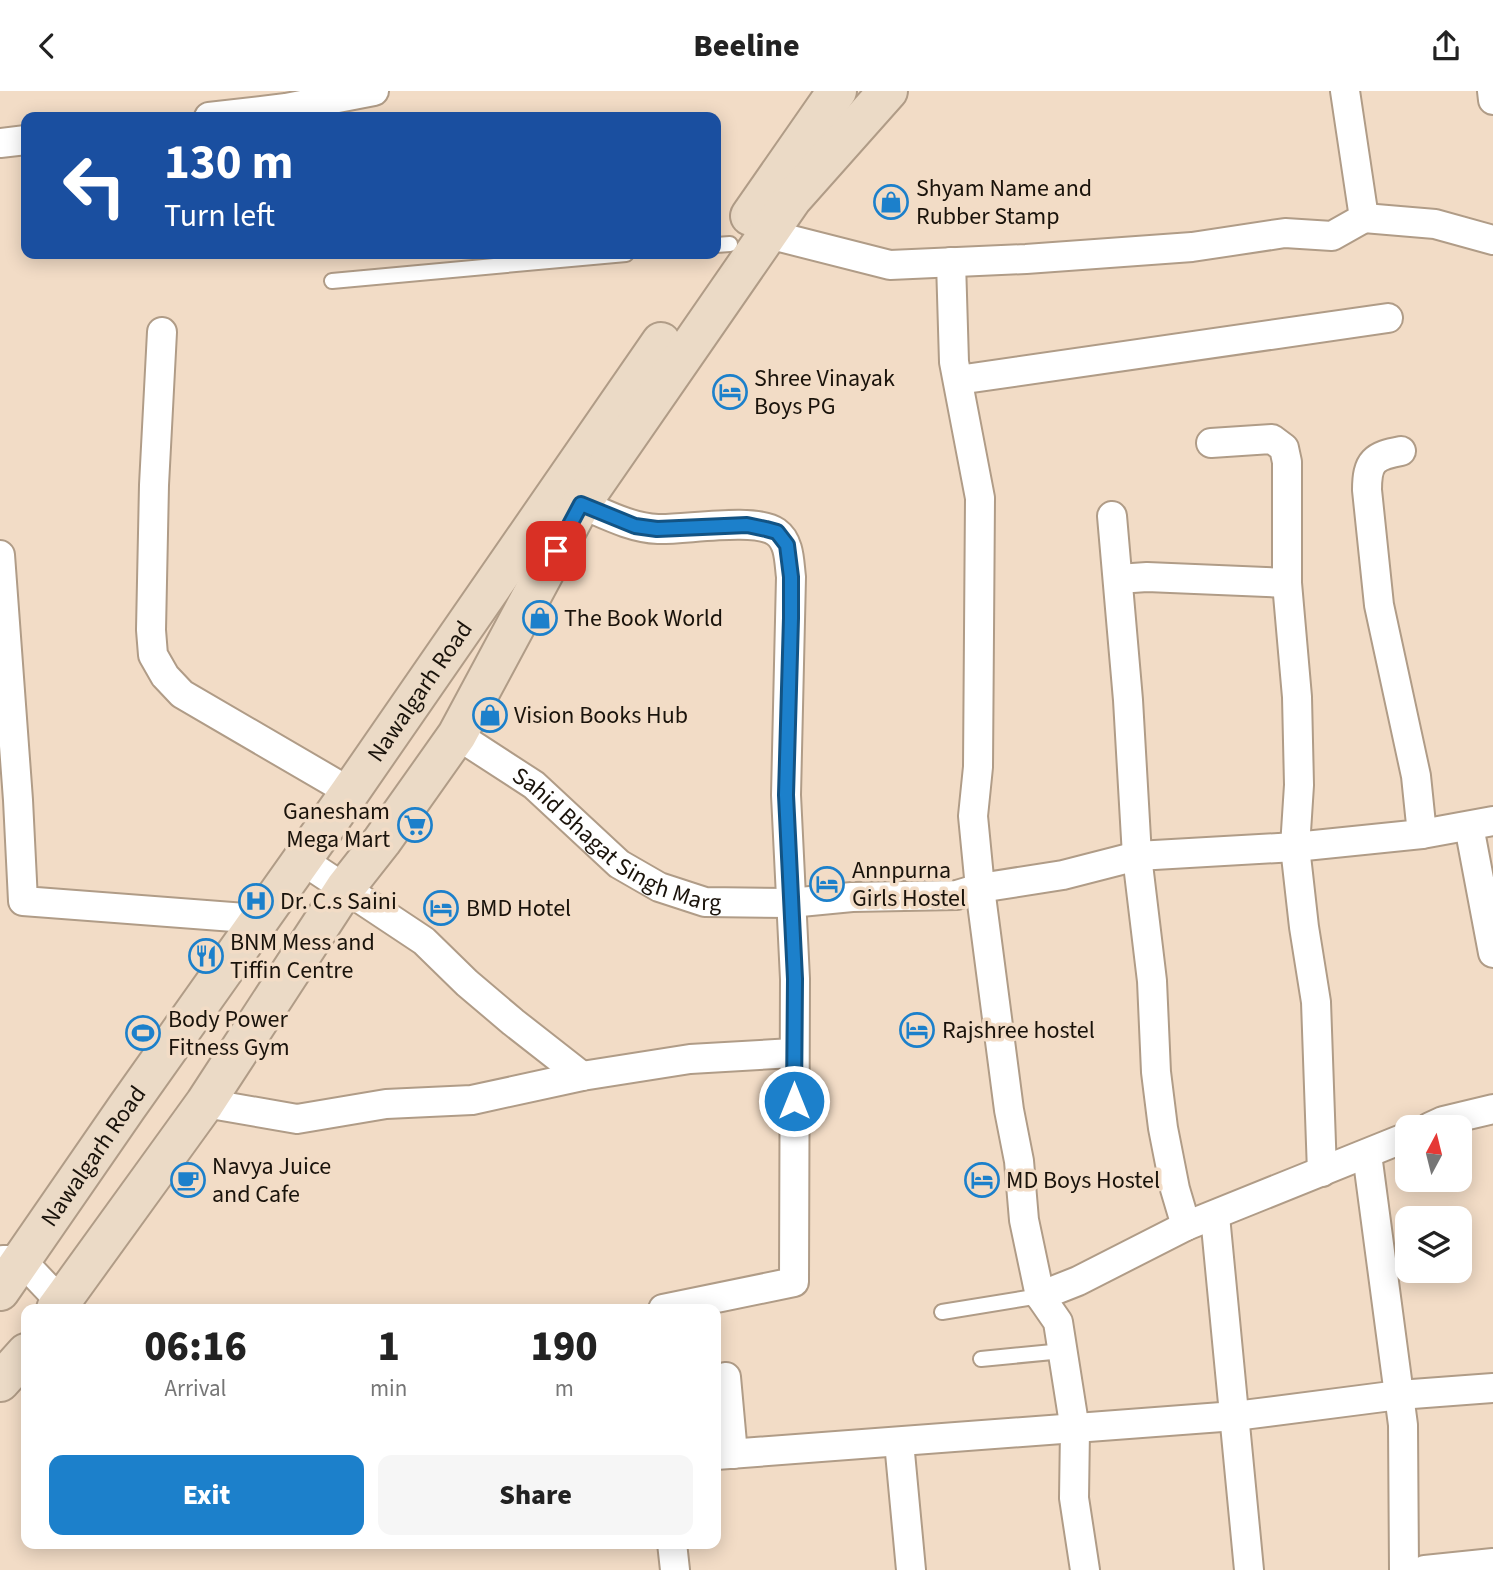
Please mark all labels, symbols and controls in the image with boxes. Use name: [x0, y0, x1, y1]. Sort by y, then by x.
text: Beeline: [693, 23, 800, 69]
icon: back: [28, 27, 66, 65]
icon: share: [1427, 27, 1465, 65]
text: 130 m: [164, 128, 293, 198]
icon: left: [49, 140, 140, 231]
place label: Shyam Name and Rubber Stamp: [916, 171, 1092, 234]
shop icon: Shyam Name and Rubber Stamp: [872, 183, 910, 221]
text: Turn left: [164, 193, 275, 239]
place label: Shree Vinayak Boys PG: [754, 361, 895, 424]
hotel icon: Shree Vinayak Boys PG: [711, 373, 749, 411]
pin: [526, 521, 586, 581]
icon: arrive: [537, 532, 575, 570]
shop icon: The Book World: [521, 599, 559, 637]
place label: The Book World: [564, 601, 723, 636]
street label: Nawalgarh Road: [359, 614, 481, 769]
shop icon: Vision Books Hub: [471, 696, 509, 734]
place label: Vision Books Hub: [514, 698, 688, 733]
street label: Sahid Bhagat Singh Marg: [505, 758, 722, 920]
place label: Ganesham Mega Mart: [283, 794, 390, 857]
supermarket icon: Ganesham Mega Mart: [396, 806, 434, 844]
place label: Annpurna Girls Hostel: [852, 853, 966, 916]
hotel icon: Annpurna Girls Hostel: [808, 865, 846, 903]
hospital icon: Dr. C.s Saini: [237, 882, 275, 920]
place label: Dr. C.s Saini: [280, 884, 397, 919]
hotel icon: BMD Hotel: [422, 889, 460, 927]
place label: BMD Hotel: [466, 891, 571, 926]
place label: BNM Mess and Tiffin Centre: [230, 925, 375, 988]
restaurant icon: BNM Mess and Tiffin Centre: [187, 937, 225, 975]
place label: Body Power Fitness Gym: [168, 1002, 290, 1065]
hotel icon: Rajshree hostel: [898, 1011, 936, 1049]
place label: Rajshree hostel: [942, 1013, 1095, 1048]
sports icon: Body Power Fitness Gym: [124, 1014, 162, 1052]
position arrow: [757, 1064, 831, 1138]
street label: Nawalgarh Road: [32, 1079, 155, 1234]
north arrow: [1395, 1115, 1472, 1192]
map controls: [1395, 1115, 1472, 1283]
place label: Navya Juice and Cafe: [212, 1149, 331, 1212]
cafe icon: Navya Juice and Cafe: [169, 1161, 207, 1199]
hotel icon: MD Boys Hostel: [963, 1161, 1001, 1199]
place label: MD Boys Hostel: [1006, 1163, 1160, 1198]
button: layers: [1395, 1206, 1472, 1283]
text: 06:16: [144, 1317, 247, 1377]
text: 1: [377, 1317, 400, 1377]
text: 190: [531, 1317, 598, 1377]
text: Arrival: [165, 1372, 226, 1405]
text: min: [370, 1372, 407, 1405]
text: m: [555, 1372, 574, 1405]
button: Exit: [49, 1455, 364, 1535]
button: Share: [378, 1455, 693, 1535]

